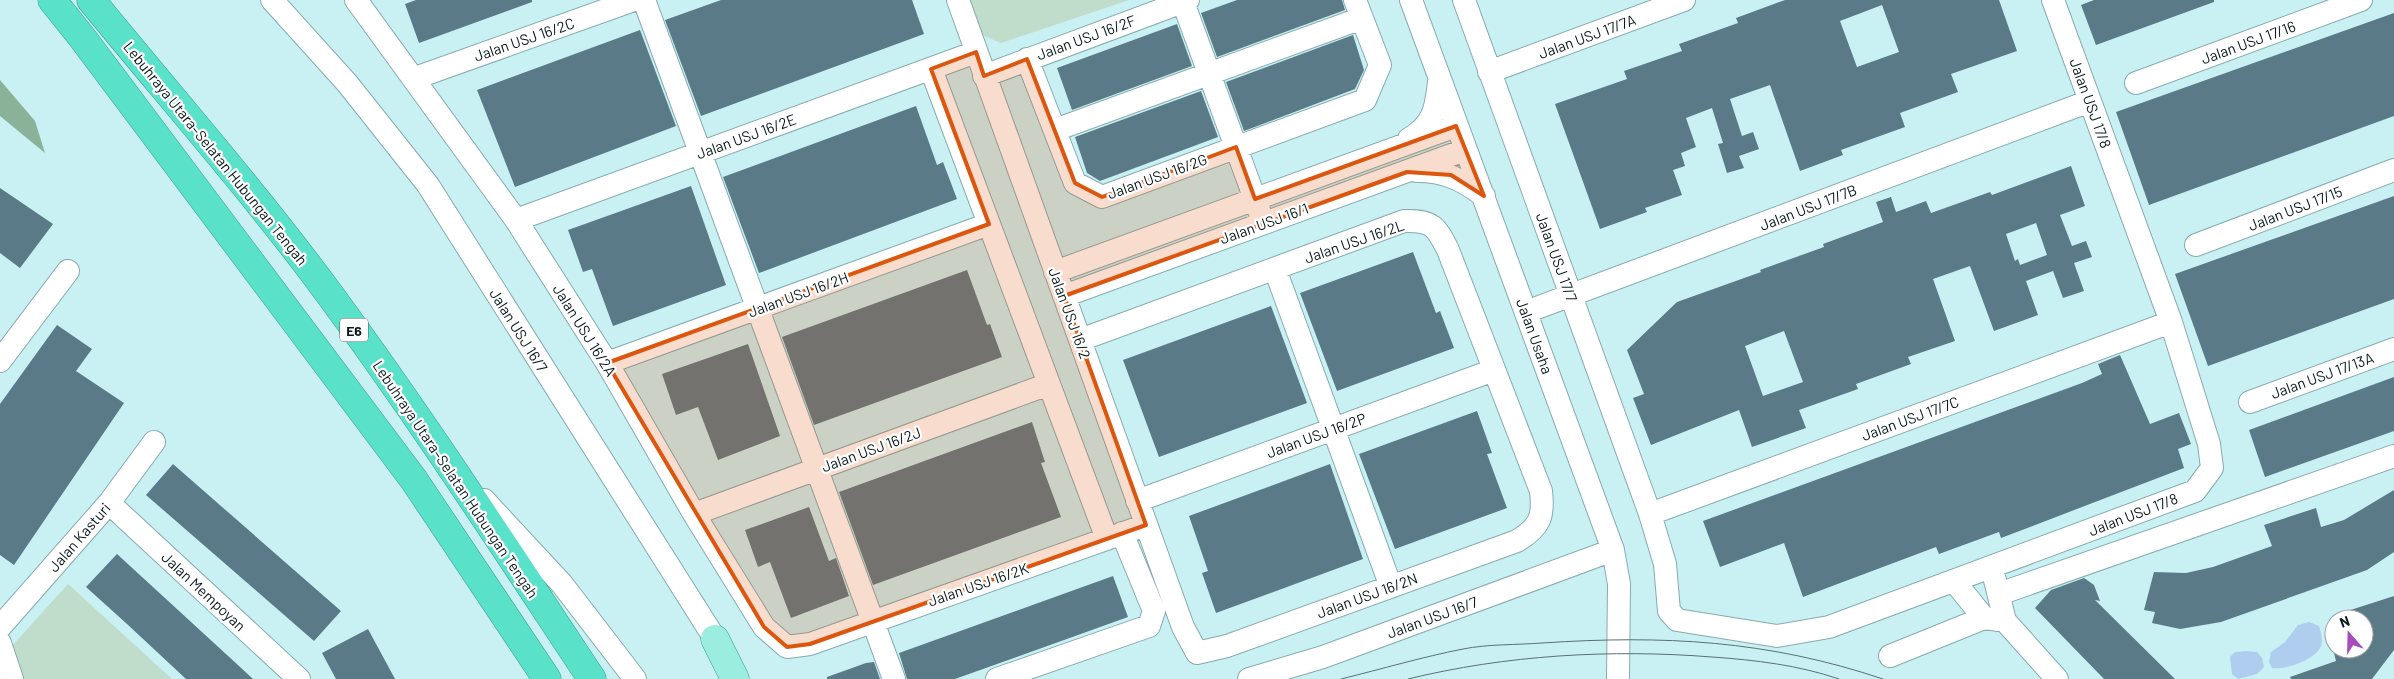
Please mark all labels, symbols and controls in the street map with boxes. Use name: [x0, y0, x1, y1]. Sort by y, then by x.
street label: Jalan USJ 17/7A: [1536, 10, 1638, 62]
street label: Jalan USJ 16/2F: [1034, 11, 1139, 63]
street label: Jalan USJ 16/2C: [471, 13, 577, 65]
street label: Jalan USJ 17/16: [2198, 17, 2298, 67]
street label: Lebuhraya Utara–Selatan Hubungan Tengah: [120, 38, 312, 268]
street label: Jalan USJ 17/8: [2066, 56, 2116, 150]
street label: Jalan USJ 16/2E: [694, 110, 798, 162]
street label: Jalan USJ 16/2G: [1105, 150, 1209, 202]
street label: Jalan USJ 17/7B: [1757, 180, 1859, 234]
street label: Jalan USJ 17/15: [2245, 182, 2345, 234]
street label: Jalan USJ 16/1: [1217, 199, 1311, 247]
street label: Jalan USJ 17/7: [1533, 210, 1581, 304]
street label: Jalan USJ 16/2L: [1302, 216, 1406, 266]
street label: Jalan USJ 16/2: [1045, 265, 1095, 361]
street label: Jalan USJ 16/2H: [745, 267, 851, 321]
street label: Jalan USJ 16/2A: [550, 281, 620, 379]
street label: Jalan USJ 16/7: [486, 285, 552, 375]
street label: Jalan Usaha: [1513, 296, 1557, 376]
road number: E6: [340, 318, 368, 342]
street label: Jalan USJ 17/13A: [2268, 348, 2376, 402]
street label: Lebuhraya Utara–Selatan Hubungan Tengah: [370, 357, 542, 601]
street label: Jalan USJ 17/7C: [1859, 392, 1961, 444]
street label: Jalan USJ 16/2P: [1264, 409, 1368, 461]
street label: Jalan USJ 16/2J: [819, 423, 923, 475]
street label: Jalan USJ 17/8: [2086, 489, 2180, 539]
street label: Jalan Kasturi: [44, 499, 114, 575]
street label: Jalan Mempoyan: [158, 548, 250, 634]
street label: Jalan USJ 16/2K: [925, 558, 1031, 610]
street label: Jalan USJ 16/2N: [1314, 568, 1420, 622]
street label: Jalan USJ 16/7: [1384, 592, 1480, 642]
north arrow: [2324, 609, 2374, 659]
text: N: [2337, 612, 2352, 631]

